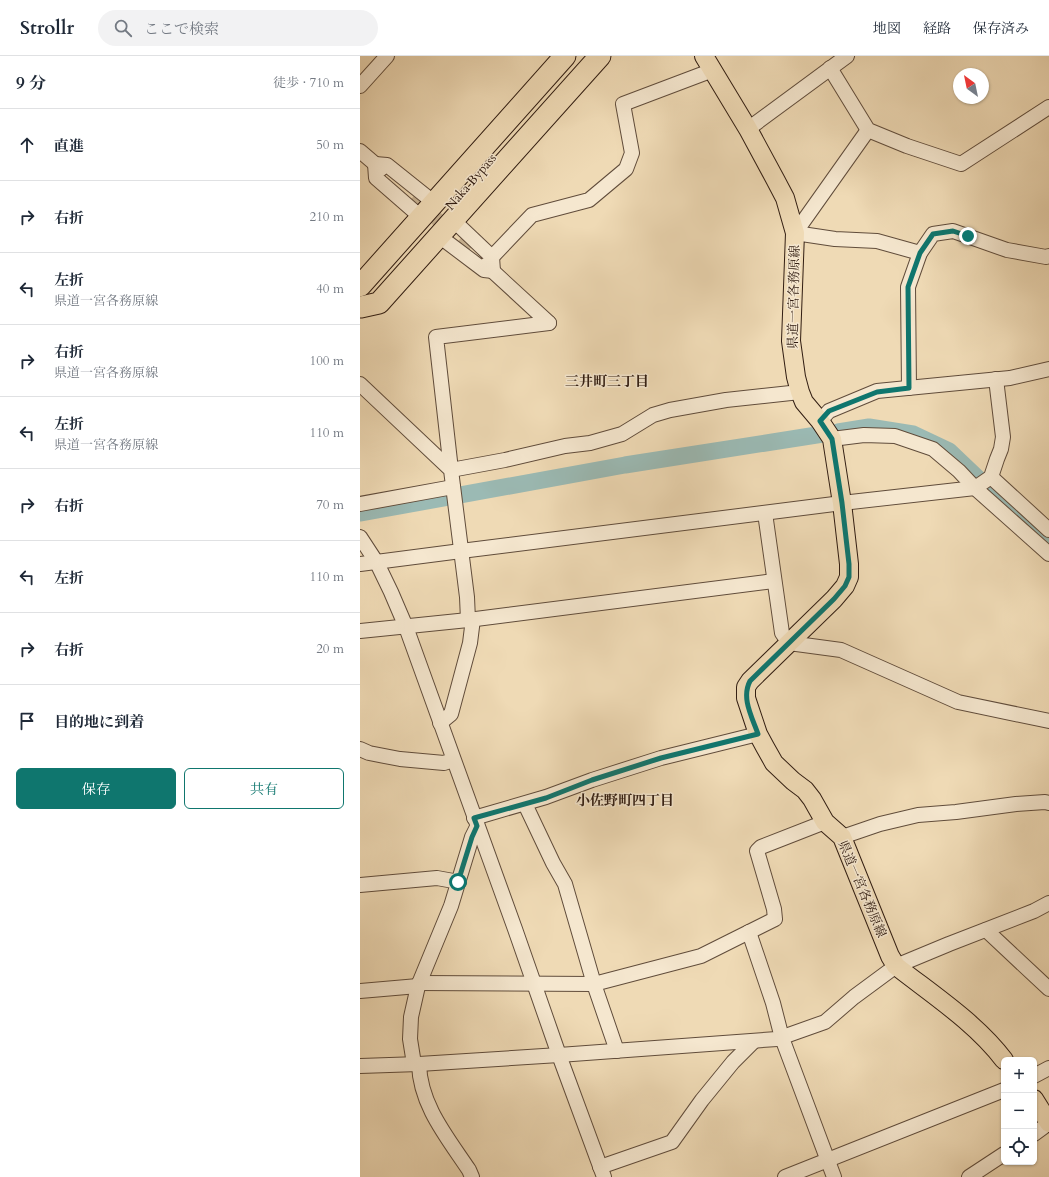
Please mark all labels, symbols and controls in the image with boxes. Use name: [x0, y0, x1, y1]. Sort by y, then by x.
search box: [98, 10, 378, 46]
text: Strollr: [20, 15, 74, 41]
icon: search: [112, 17, 134, 39]
text: ここで検索: [144, 19, 219, 39]
text: 地図: [873, 19, 901, 38]
text: 経路: [923, 19, 951, 38]
text: 保存済み: [973, 19, 1029, 38]
north arrow: [953, 68, 989, 104]
text: 9 分: [16, 72, 46, 95]
text: 徒歩 · 710 m: [273, 74, 344, 92]
icon: ahead: [16, 134, 38, 156]
text: 直進: [54, 136, 84, 156]
text: 50 m: [316, 136, 344, 154]
street label: Naka Bypass: [441, 150, 501, 214]
icon: right: [16, 206, 38, 228]
text: 右折: [54, 208, 84, 228]
text: 210 m: [310, 208, 344, 226]
route end: [959, 227, 977, 245]
street label: 県道一宮各務原線: [784, 245, 804, 349]
text: 左折: [54, 270, 84, 290]
icon: left: [16, 278, 38, 300]
text: 40 m: [316, 280, 344, 298]
text: 県道一宮各務原線: [54, 292, 158, 310]
text: 右折: [54, 342, 84, 362]
icon: right: [16, 350, 38, 372]
text: 100 m: [310, 352, 344, 370]
text: 県道一宮各務原線: [54, 364, 158, 382]
district label: 三井町三丁目: [565, 372, 649, 391]
text: 左折: [54, 414, 84, 434]
icon: left: [16, 422, 38, 444]
text: 110 m: [310, 424, 344, 442]
text: 県道一宮各務原線: [54, 436, 158, 454]
icon: right: [16, 494, 38, 516]
text: 右折: [54, 496, 84, 516]
text: 70 m: [316, 496, 344, 514]
icon: left: [16, 566, 38, 588]
text: 左折: [54, 568, 84, 588]
text: 110 m: [310, 568, 344, 586]
icon: right: [16, 638, 38, 660]
text: 右折: [54, 640, 84, 660]
text: 20 m: [316, 640, 344, 658]
icon: arrive: [16, 710, 38, 732]
text: 目的地に到着: [54, 712, 144, 732]
button: 保存: [16, 768, 176, 809]
button: 共有: [184, 768, 344, 809]
district label: 小佐野町四丁目: [576, 791, 674, 810]
street label: 県道一宮各務原線: [833, 838, 891, 940]
route start: [449, 873, 467, 891]
map controls: [1001, 1057, 1037, 1165]
button: +: [1001, 1057, 1037, 1093]
button: −: [1001, 1093, 1037, 1129]
button: locate: [1001, 1129, 1037, 1165]

